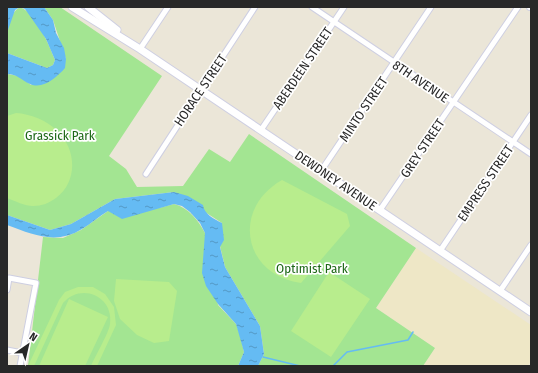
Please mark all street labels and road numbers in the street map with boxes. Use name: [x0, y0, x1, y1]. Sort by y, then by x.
street label: ABERDEEN STREET: [270, 25, 335, 112]
street label: HORACE STREET: [171, 52, 230, 129]
street label: 8TH AVENUE: [390, 57, 452, 106]
street label: MINTO STREET: [336, 74, 391, 144]
street label: GREY STREET: [397, 116, 448, 180]
street label: EMPRESS STREET: [454, 142, 516, 224]
street label: DEWDNEY AVENUE: [292, 148, 379, 213]

